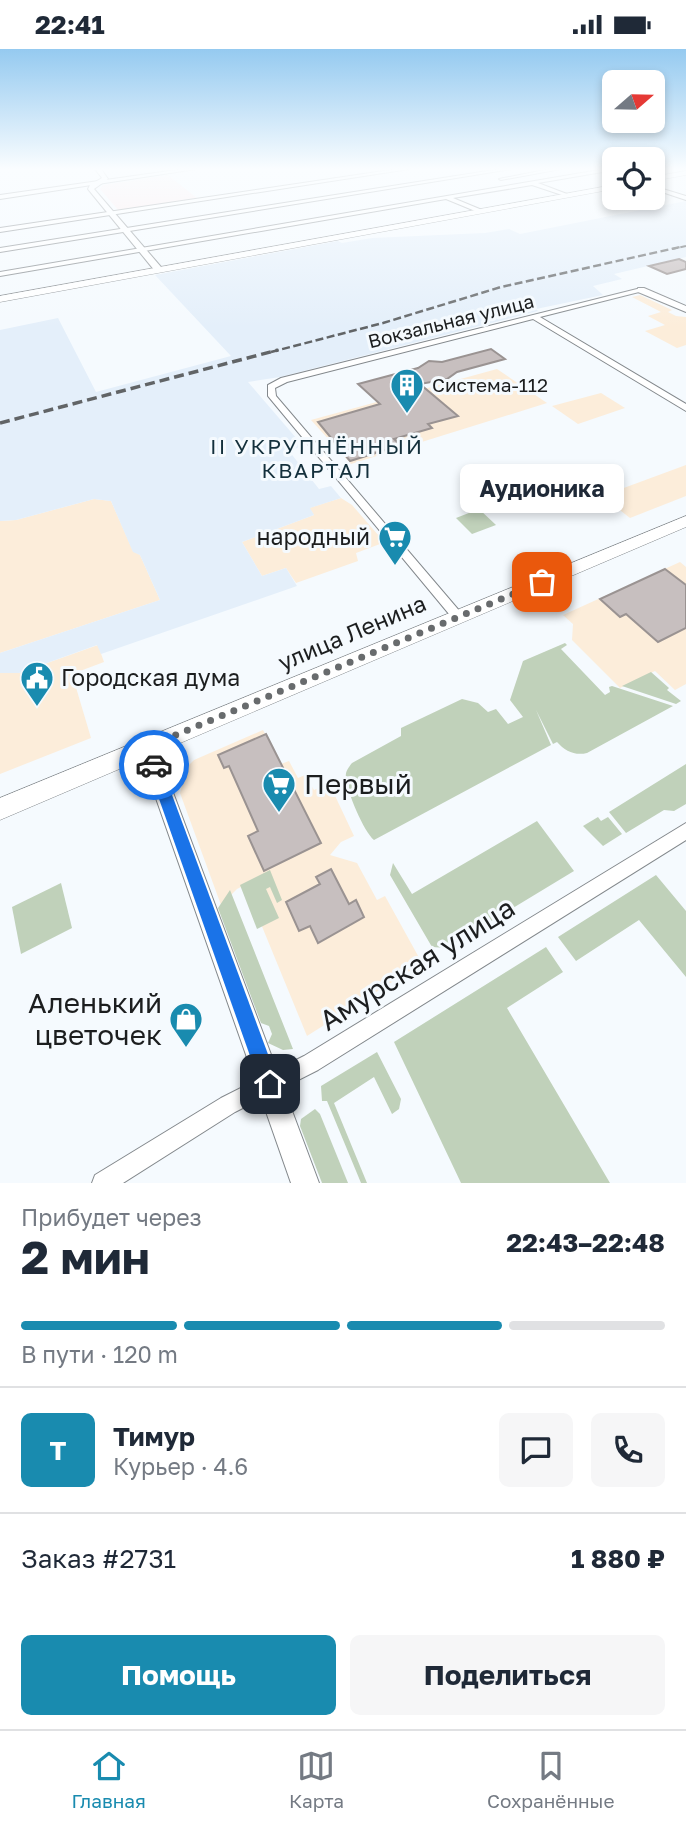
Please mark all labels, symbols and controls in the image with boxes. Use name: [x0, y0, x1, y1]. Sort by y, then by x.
text: 22:41: [35, 9, 105, 40]
north arrow: [602, 70, 665, 133]
map controls: [602, 70, 665, 210]
button: locate: [602, 147, 665, 210]
street label: Вокзальная улица: [366, 289, 536, 352]
building icon: Система-112: [388, 366, 426, 415]
place label: Система-112: [432, 373, 548, 396]
district label: II УКРУПНЁННЫЙ КВАРТАЛ: [210, 433, 424, 483]
callout: Аудионика: [460, 463, 624, 512]
text: Аудионика: [479, 474, 605, 502]
supermarket icon: народный: [376, 518, 414, 567]
place label: народный: [256, 522, 370, 550]
pin: [512, 552, 572, 612]
icon: bag: [523, 563, 561, 601]
street label: улица Ленина: [273, 588, 430, 676]
public building icon: Городская дума: [18, 659, 56, 708]
place label: Городская дума: [61, 663, 240, 691]
courier: [119, 730, 189, 800]
icon: car: [135, 746, 173, 784]
supermarket icon: Первый: [260, 765, 298, 814]
place label: Первый: [304, 767, 412, 800]
street label: Амурская улица: [313, 890, 520, 1037]
place label: Аленький цветочек: [28, 986, 162, 1051]
shop icon: Аленький цветочек: [167, 1000, 205, 1049]
pin: [240, 1054, 300, 1114]
icon: home: [251, 1065, 289, 1103]
text: Прибудет через: [21, 1203, 202, 1231]
text: 22:43–22:48: [506, 1227, 665, 1258]
text: 2 мин: [21, 1229, 150, 1284]
text: В пути · 120 m: [21, 1340, 178, 1368]
button: chat: [499, 1413, 573, 1487]
button: phone: [591, 1413, 665, 1487]
text: Тимур: [113, 1421, 195, 1452]
text: Т: [50, 1435, 66, 1466]
text: Курьер · 4.6: [113, 1452, 248, 1480]
text: Заказ #2731: [21, 1543, 176, 1574]
text: 1 880 ₽: [571, 1543, 665, 1574]
button: Помощь: [21, 1635, 336, 1715]
button: Поделиться: [350, 1635, 665, 1715]
tab: Главная: [72, 1747, 146, 1812]
tab: Карта: [289, 1747, 344, 1812]
tab: Сохранённые: [487, 1747, 614, 1812]

